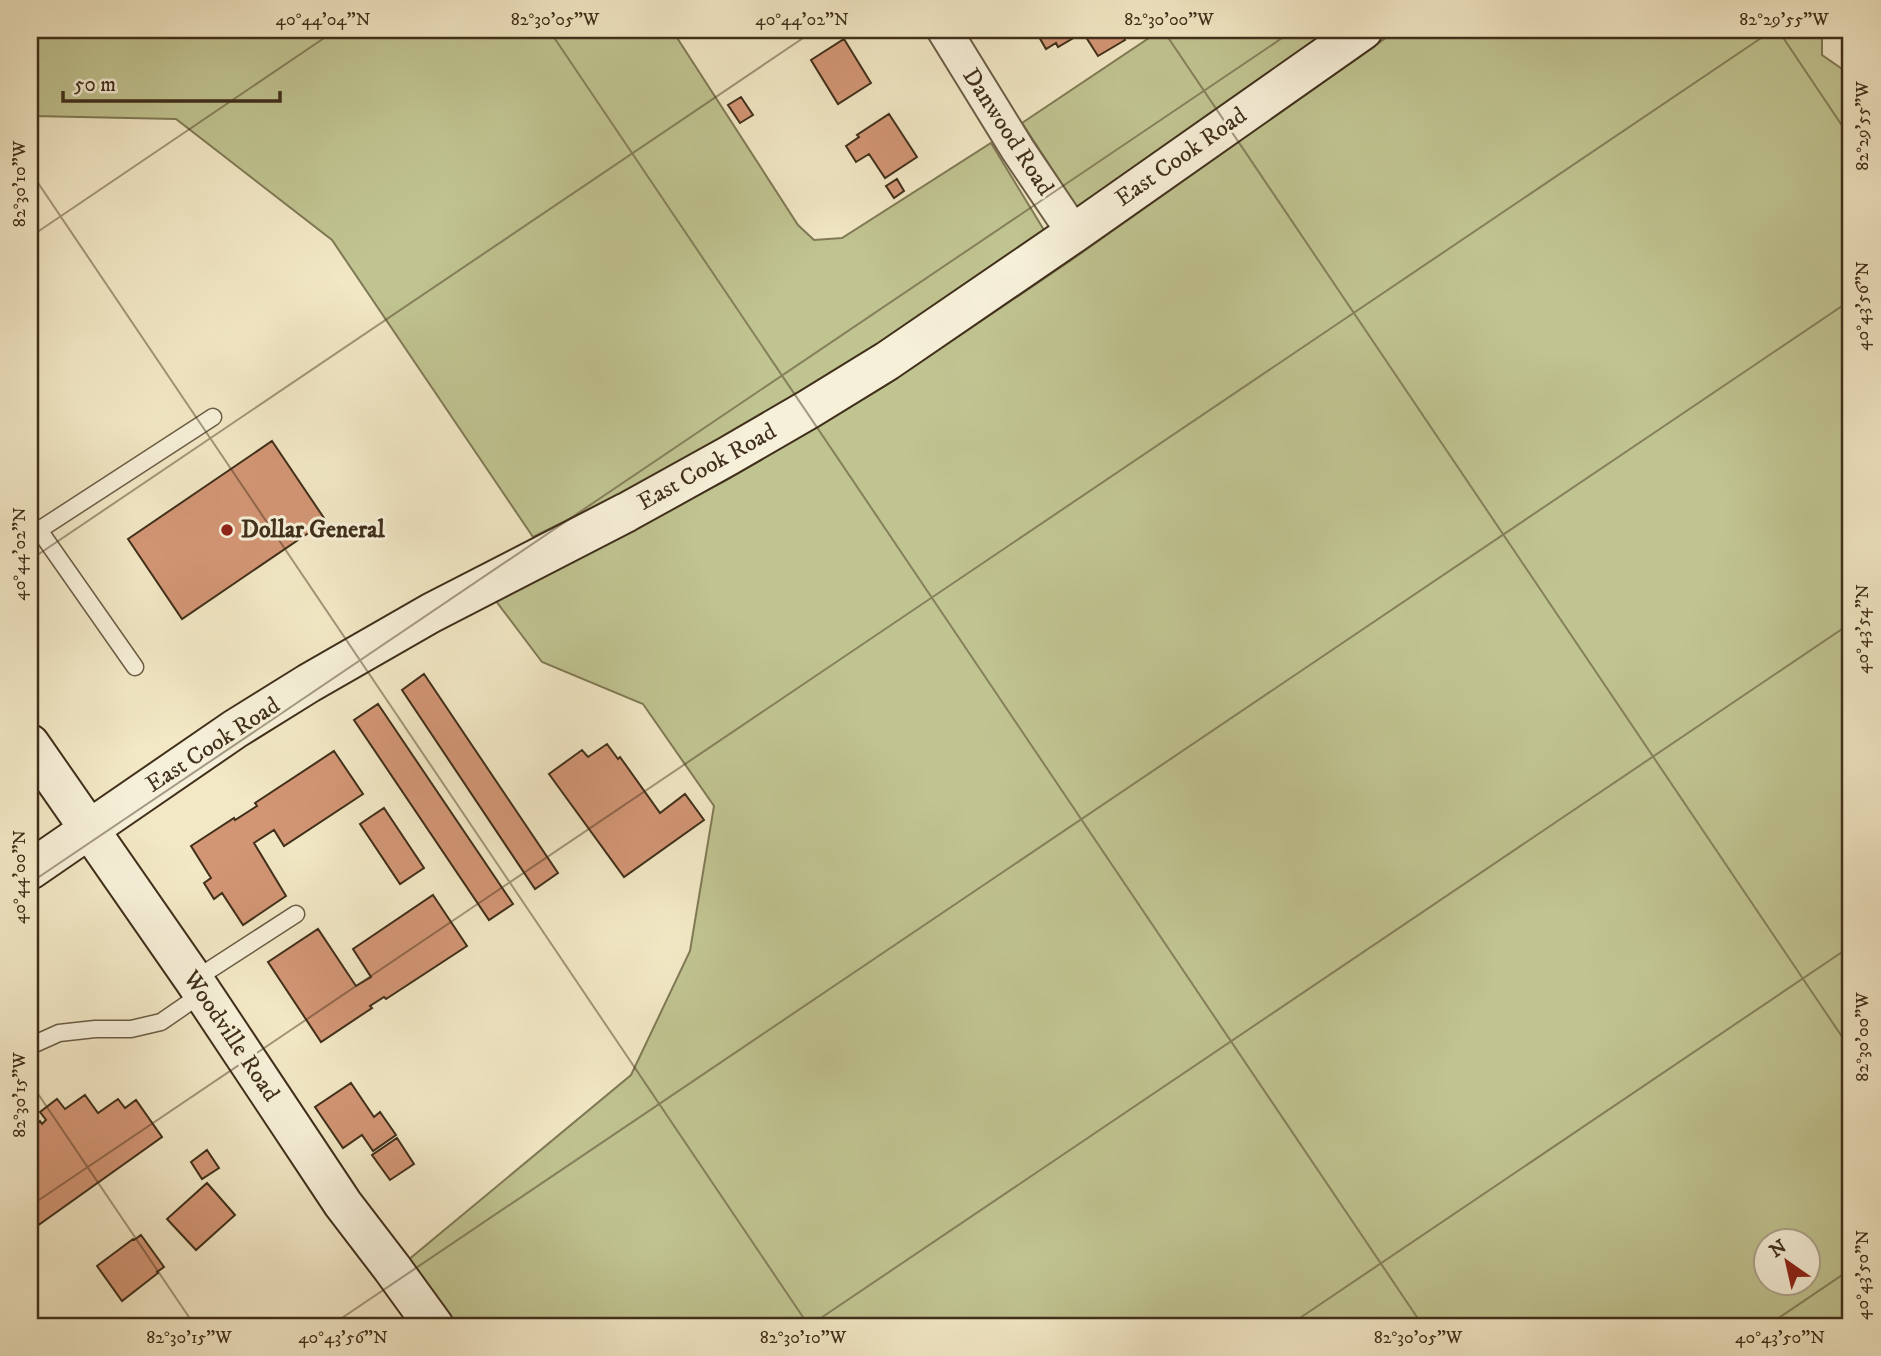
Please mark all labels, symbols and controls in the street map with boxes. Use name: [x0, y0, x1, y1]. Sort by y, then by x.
text: 40°44'04"N: [276, 9, 371, 31]
text: 82°30'05"W: [511, 9, 600, 31]
text: 40°44'02"N: [755, 9, 849, 31]
text: 82°30'00"W: [1124, 9, 1214, 31]
text: 82°29'55"W: [1739, 9, 1829, 31]
scale bar: [63, 60, 280, 104]
street label: Danwood Road: [956, 63, 1060, 201]
text: 50 m: [74, 72, 116, 98]
text: 82°29'55"W: [1852, 81, 1874, 171]
street label: East Cook Road: [1109, 101, 1253, 213]
text: 82°30'10"W: [9, 140, 31, 227]
text: 40°43'56"N: [1852, 261, 1874, 351]
street label: East Cook Road: [632, 417, 782, 517]
text: 40°44'02"N: [9, 507, 31, 601]
place label: Dollar General: [241, 515, 385, 545]
marker: Dollar General: [219, 522, 235, 538]
text: 40°43'54"N: [1852, 584, 1874, 674]
street label: East Cook Road: [140, 690, 286, 800]
text: 40°44'00"N: [9, 830, 31, 924]
street label: Woodville Road: [176, 964, 286, 1107]
text: 82°30'00"W: [1852, 992, 1874, 1082]
text: 82°30'15"W: [9, 1052, 31, 1138]
north arrow: [1752, 1226, 1822, 1296]
text: 40°43'50"N: [1852, 1230, 1874, 1320]
text: N: [1765, 1235, 1792, 1263]
text: 82°30'15"W: [146, 1327, 232, 1349]
text: 40°43'56"N: [298, 1327, 388, 1349]
text: 82°30'10"W: [760, 1327, 847, 1349]
text: 82°30'05"W: [1374, 1327, 1463, 1349]
text: 40°43'50"N: [1735, 1327, 1825, 1349]

